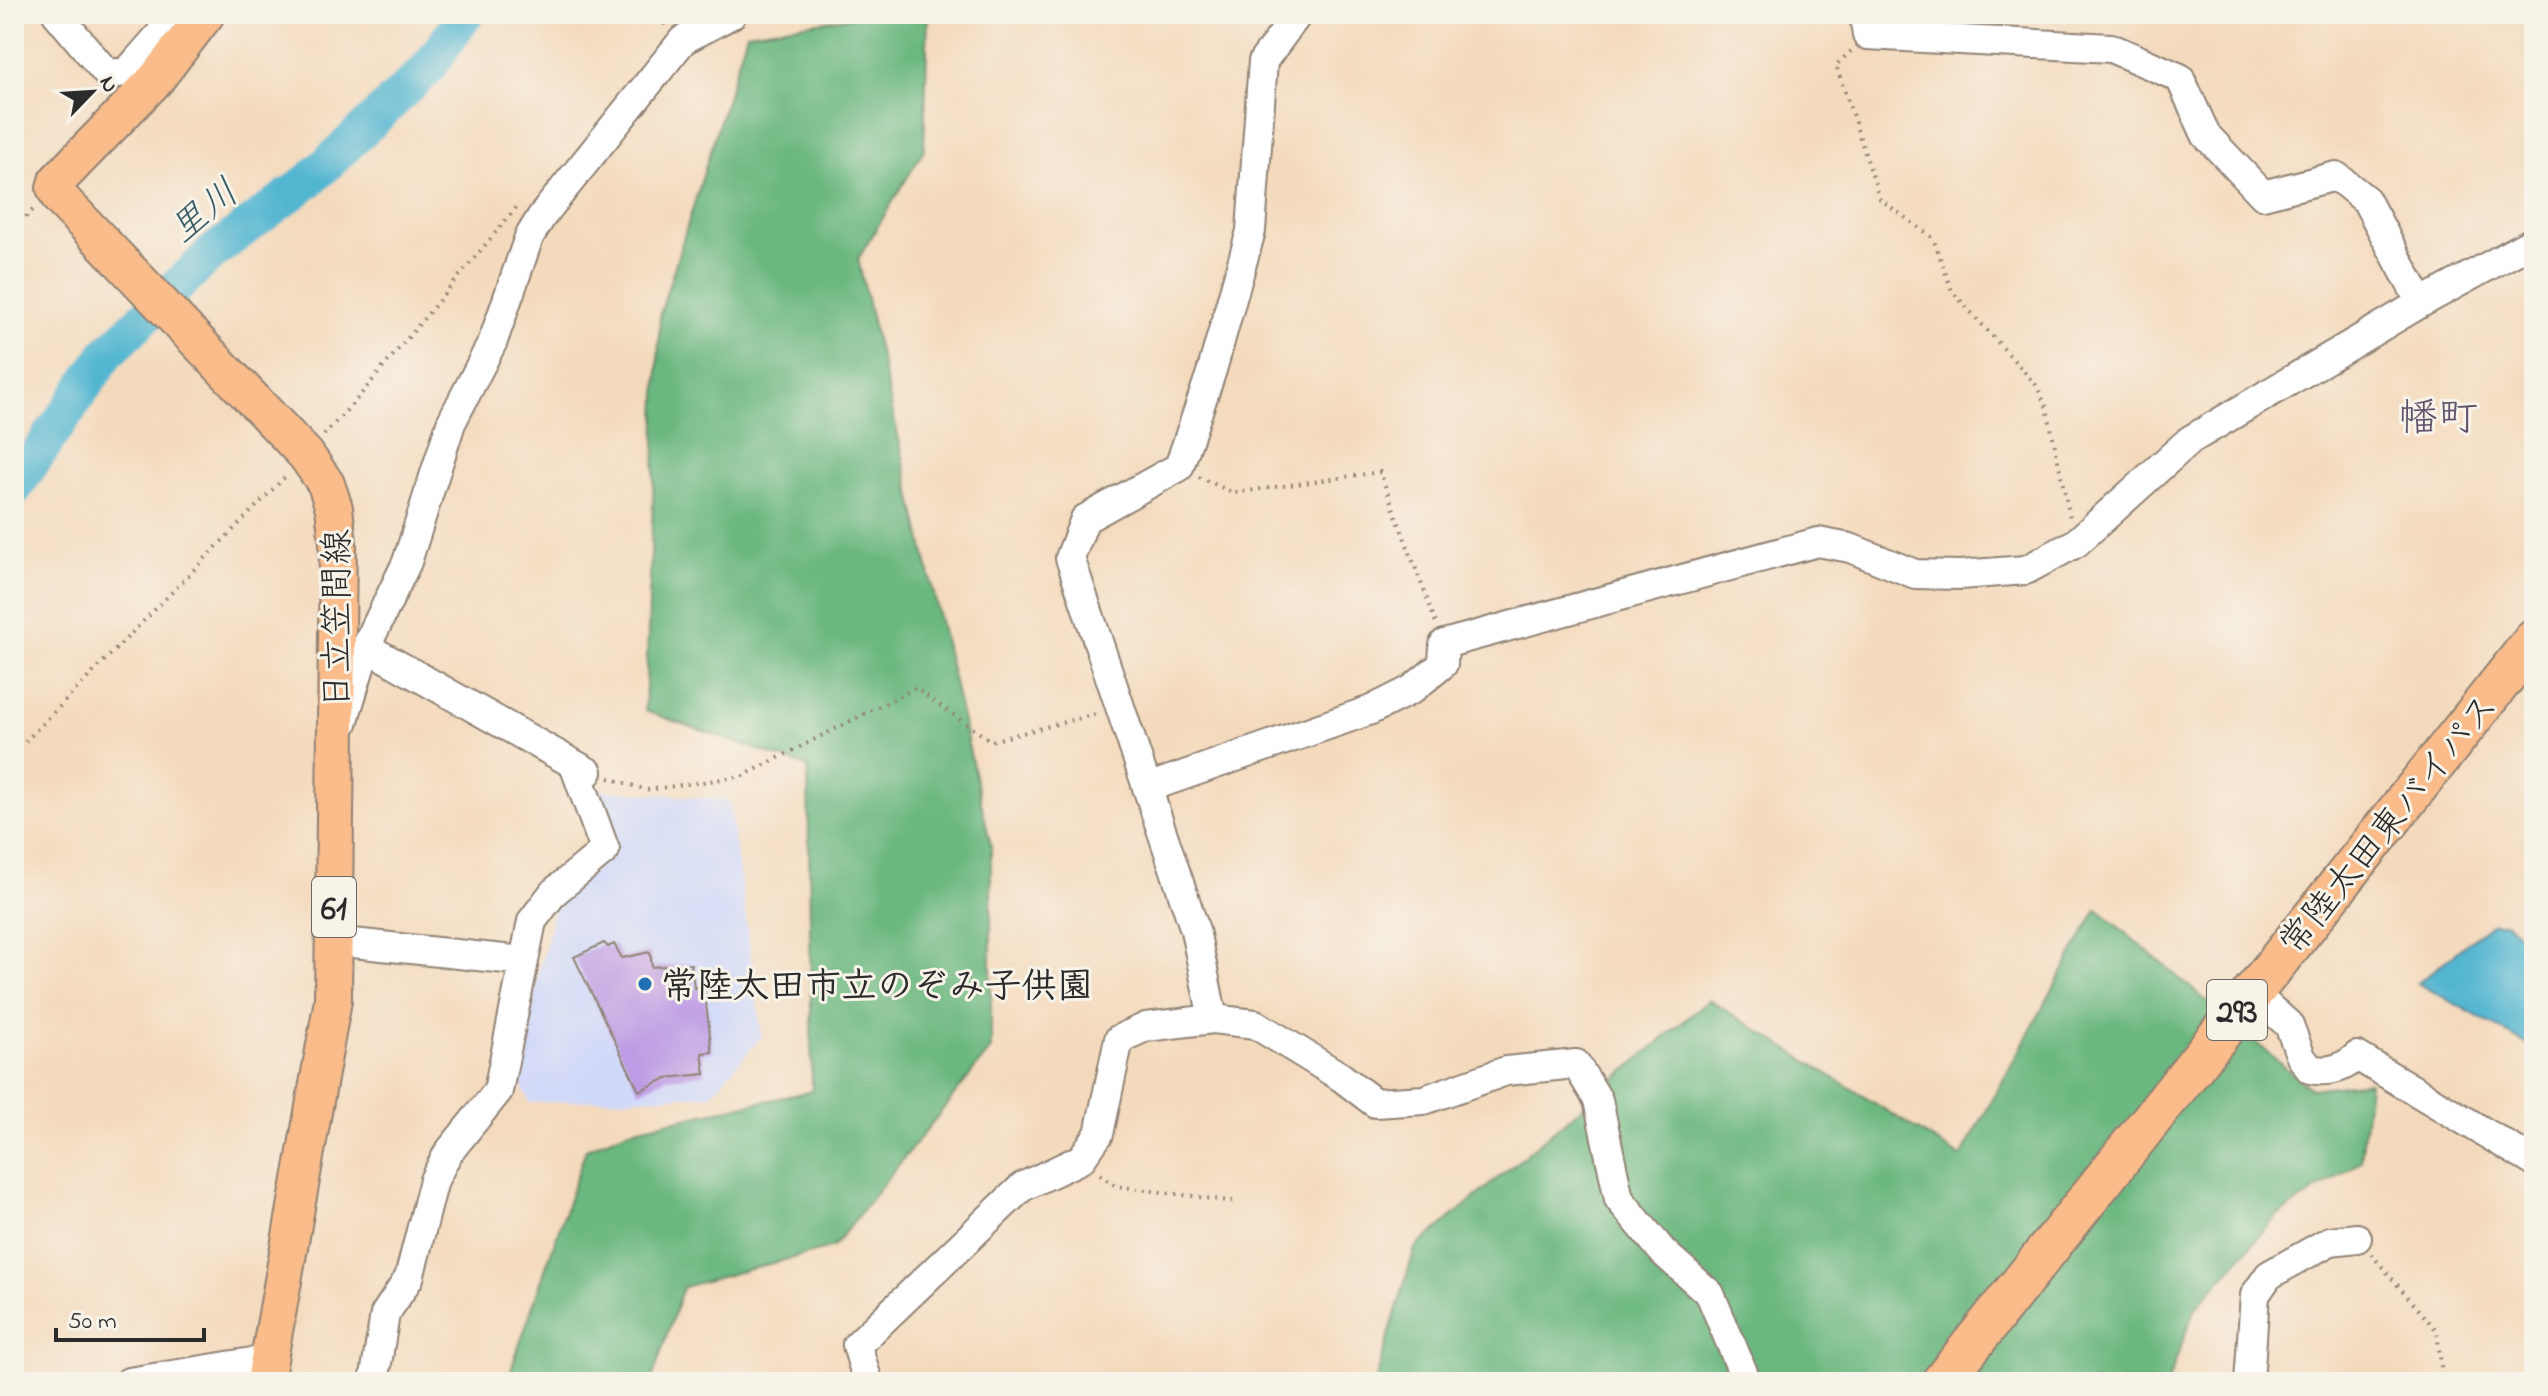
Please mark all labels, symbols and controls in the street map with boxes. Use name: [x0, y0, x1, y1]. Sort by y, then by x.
north arrow: [52, 52, 132, 132]
text: N: [90, 71, 125, 98]
water label: 里川: [158, 167, 253, 259]
district label: 幡町: [2398, 391, 2478, 450]
street label: 日立笠間線: [313, 529, 366, 709]
street label: 常陸太田東バイパス: [2268, 684, 2513, 968]
road number: 61: [312, 877, 356, 937]
place label: 常陸太田市立のぞみ子供園: [661, 962, 1093, 1015]
marker: 常陸太田市立のぞみ子供園: [636, 975, 654, 993]
road number: 293: [2207, 980, 2267, 1040]
scale bar: [56, 1292, 204, 1342]
text: 50 m: [68, 1305, 117, 1340]

